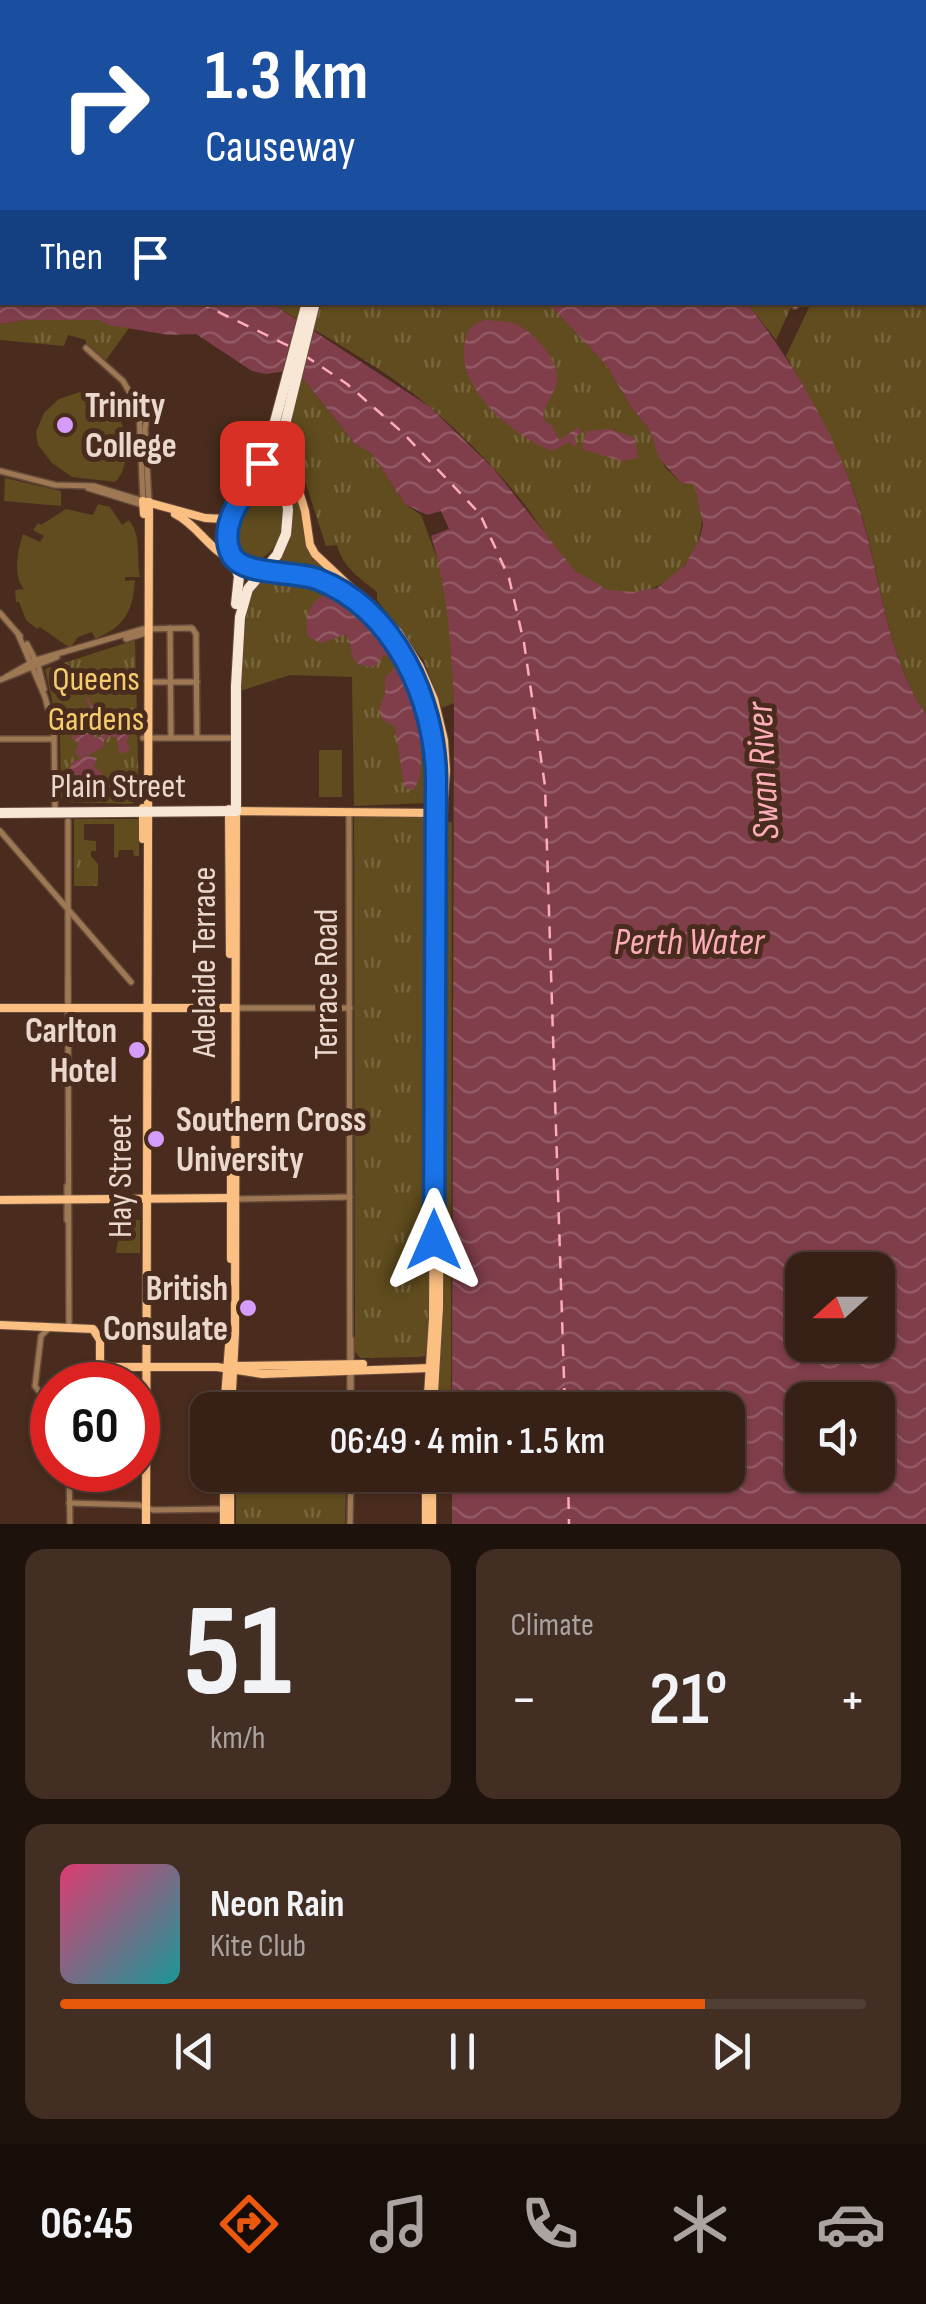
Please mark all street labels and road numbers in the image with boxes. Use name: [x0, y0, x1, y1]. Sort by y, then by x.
street label: Plain Street: [50, 765, 186, 808]
street label: Adelaide Terrace: [183, 867, 226, 1058]
street label: Terrace Road: [305, 909, 348, 1059]
street label: Hay Street: [99, 1114, 142, 1238]

